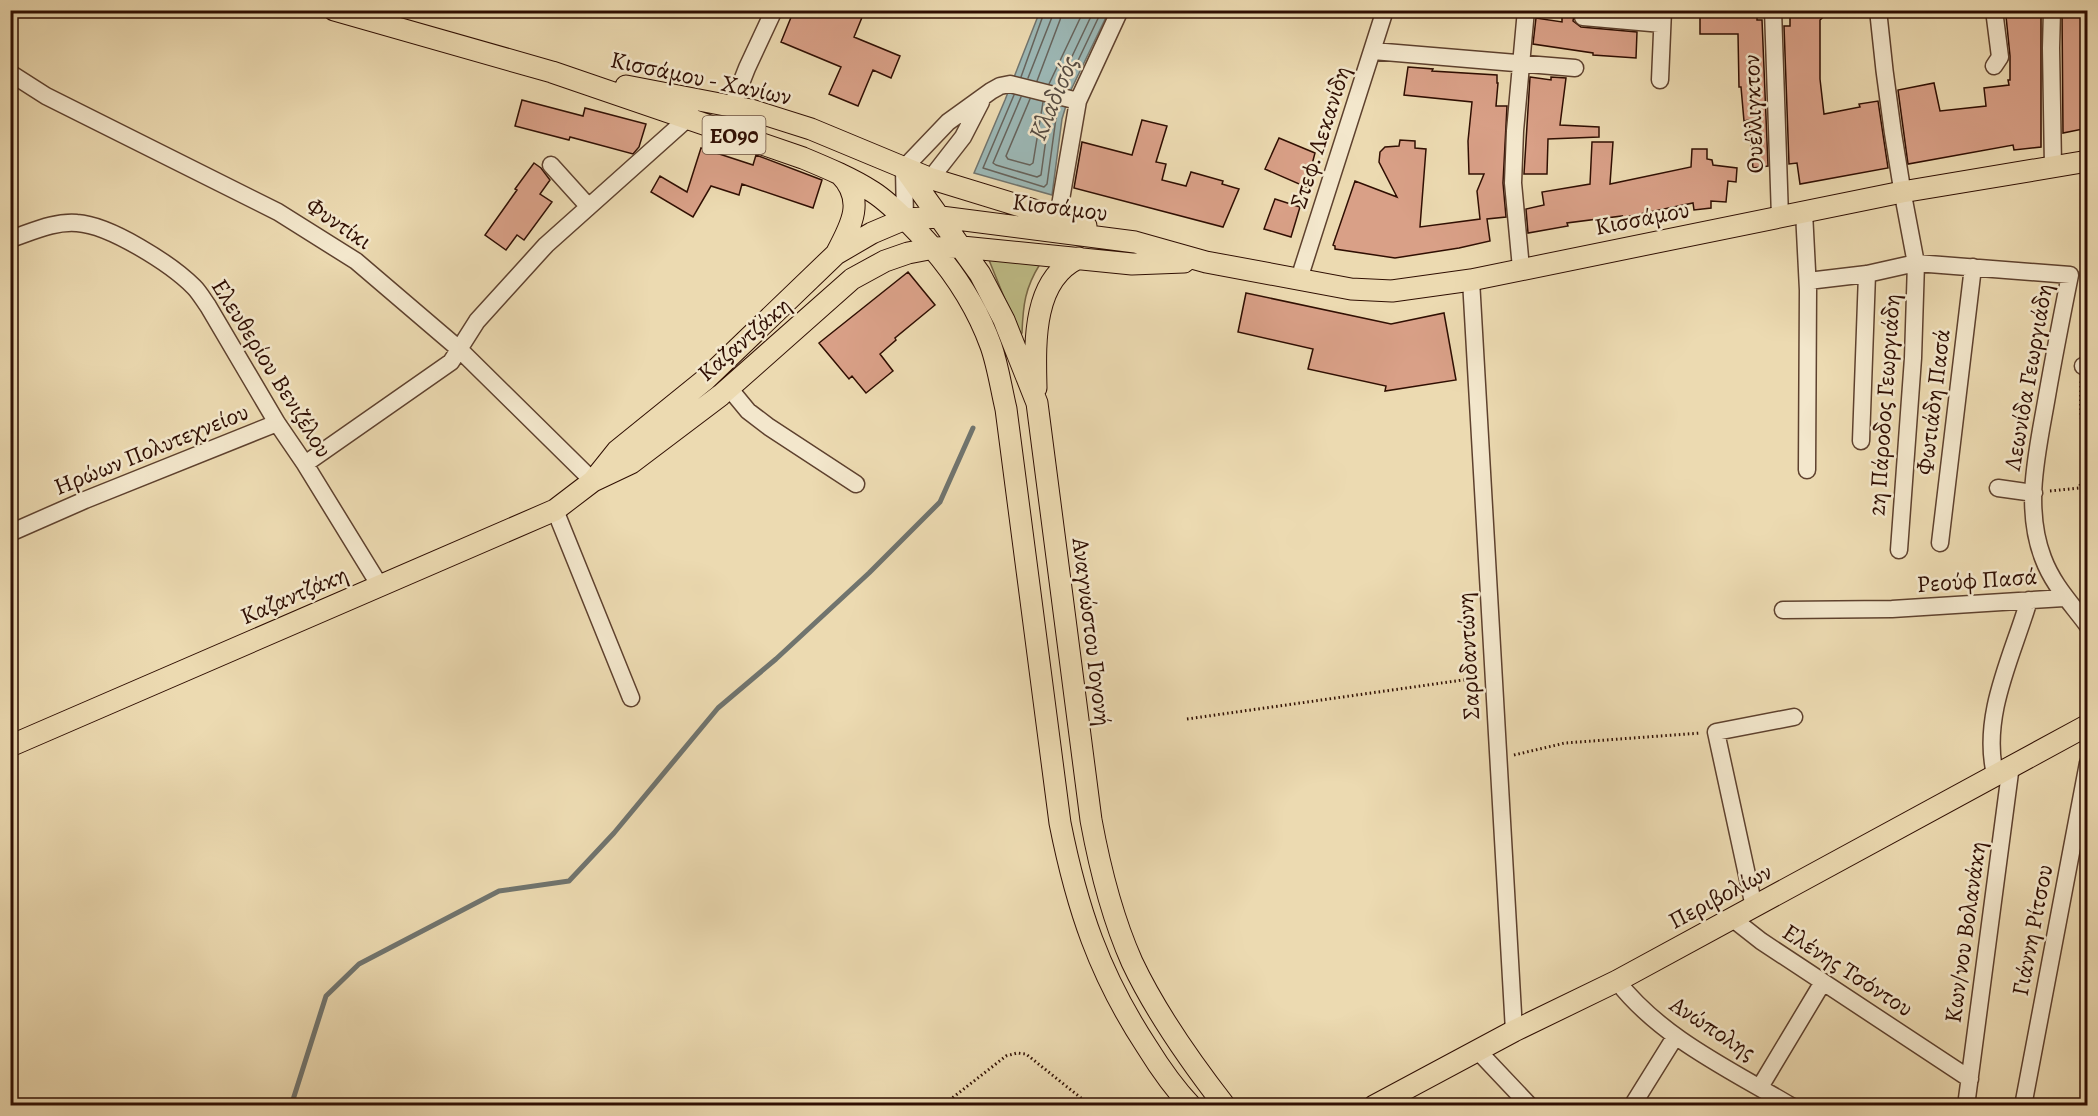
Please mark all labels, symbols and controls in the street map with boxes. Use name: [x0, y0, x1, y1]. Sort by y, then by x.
street label: Κισσάμου - Χανίων: [608, 43, 795, 113]
water label: Κλαδισός: [1020, 50, 1087, 146]
street label: Ουέλλιγκτον: [1735, 54, 1771, 174]
street label: Στεφ. Λεκανίδη: [1282, 62, 1358, 212]
road number: ΕΟ90: [702, 116, 766, 154]
street label: Κισσάμου: [1010, 185, 1110, 229]
street label: Φυντίκι: [300, 189, 379, 257]
street label: Κισσάμου: [1592, 193, 1692, 243]
street label: Ελευθερίου Βενιζέλου: [204, 273, 340, 463]
street label: Λεωνίδα Γεωργιάδη: [1996, 281, 2060, 474]
street label: Καζαντζάκη: [690, 290, 798, 388]
street label: 2η Πάροδος Γεωργιάδη: [1860, 293, 1908, 517]
street label: Φωτιάδη Πασά: [1908, 327, 1958, 477]
street label: Ηρώων Πολυτεχνείου: [49, 395, 253, 503]
street label: Αναγνώστου Γογονή: [1064, 535, 1119, 728]
street label: Καζαντζάκη: [235, 558, 353, 632]
street label: Ρεούφ Πασά: [1916, 560, 2038, 600]
street label: Σαριδαντώνη: [1449, 592, 1487, 720]
street label: Κων/νου Βολανάκη: [1936, 839, 1994, 1025]
street label: Περιβολίων: [1663, 855, 1777, 937]
street label: Γιάννη Ρίτσου: [2004, 862, 2060, 998]
street label: Ελένης Τσόντου: [1776, 916, 1920, 1024]
street label: Ανώπολης: [1663, 988, 1762, 1068]

